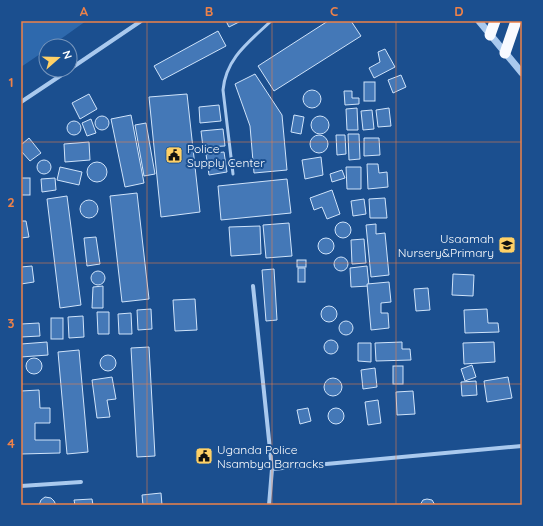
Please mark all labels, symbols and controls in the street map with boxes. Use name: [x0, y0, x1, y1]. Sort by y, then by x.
text: A: [80, 3, 89, 19]
text: B: [205, 3, 213, 19]
text: C: [330, 3, 338, 19]
text: D: [454, 3, 464, 19]
north arrow: [38, 38, 78, 78]
text: N: [59, 48, 75, 61]
text: 1: [8, 74, 14, 90]
place label: Police Supply Center: [187, 141, 265, 170]
public building icon: Police Supply Center: [164, 145, 184, 165]
text: 2: [7, 194, 15, 210]
place label: Usaamah Nursery&Primary: [398, 231, 494, 260]
school or university icon: Usaamah Nursery&Primary: [497, 235, 517, 255]
text: 3: [8, 315, 15, 331]
text: 4: [7, 435, 15, 451]
place label: Uganda Police Nsambya Barracks: [217, 442, 324, 471]
public building icon: Uganda Police Nsambya Barracks: [194, 446, 214, 466]

